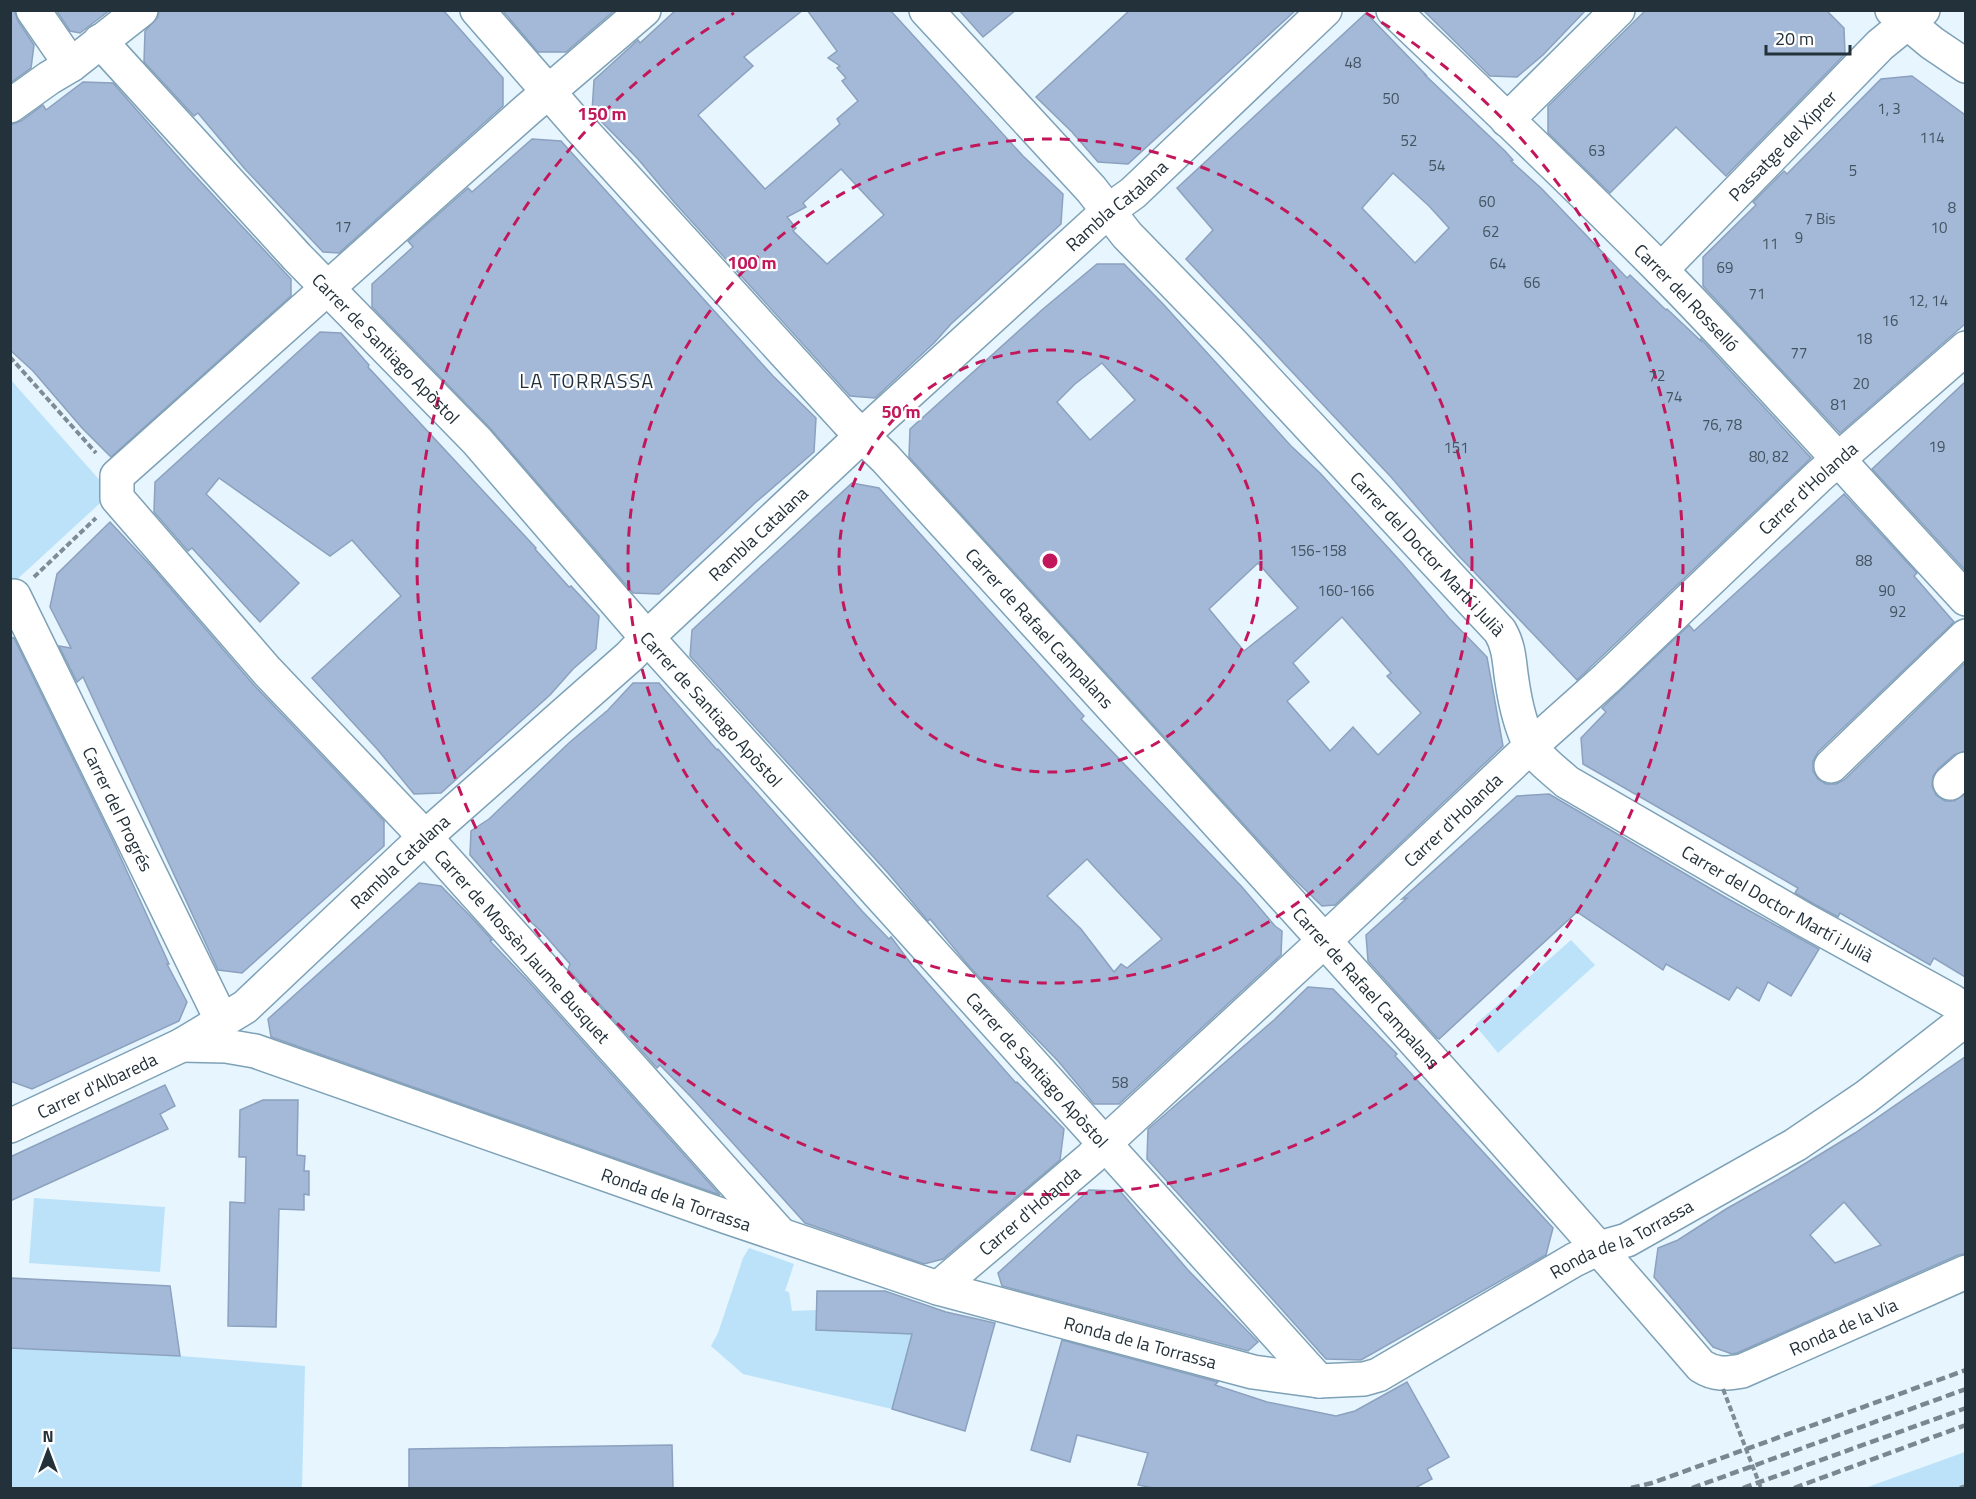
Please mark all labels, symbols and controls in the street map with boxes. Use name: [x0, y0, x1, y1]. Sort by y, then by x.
scale bar: [1766, 18, 1850, 56]
text: 20 m: [1775, 25, 1814, 52]
house number: 48: [1345, 51, 1361, 74]
street label: Passatge del Xiprer: [1722, 84, 1843, 207]
house number: 50: [1383, 87, 1399, 110]
house number: 1, 3: [1877, 97, 1901, 120]
text: 150 m: [577, 100, 627, 127]
house number: 114: [1919, 126, 1945, 149]
house number: 52: [1401, 129, 1417, 152]
house number: 63: [1589, 139, 1605, 162]
street label: Rambla Catalana: [1059, 153, 1174, 257]
house number: 54: [1429, 154, 1445, 177]
house number: 5: [1849, 159, 1857, 182]
house number: 60: [1479, 190, 1495, 213]
house number: 8: [1948, 196, 1956, 219]
house number: 7 Bis: [1804, 207, 1836, 230]
house number: 17: [335, 215, 351, 238]
house number: 10: [1931, 216, 1947, 239]
house number: 62: [1483, 220, 1499, 243]
house number: 9: [1795, 226, 1803, 249]
house number: 11: [1762, 232, 1778, 255]
street label: Carrer del Rosselló: [1628, 237, 1746, 357]
text: 100 m: [727, 249, 777, 276]
house number: 64: [1490, 252, 1506, 275]
house number: 69: [1717, 256, 1733, 279]
street label: Carrer de Santiago Apòstol: [306, 267, 466, 430]
house number: 66: [1524, 271, 1540, 294]
house number: 71: [1749, 282, 1765, 305]
house number: 12, 14: [1908, 289, 1948, 312]
house number: 16: [1882, 309, 1898, 332]
house number: 18: [1856, 327, 1872, 350]
house number: 77: [1791, 341, 1807, 364]
house number: 72: [1649, 364, 1665, 387]
district label: LA TORRASSA: [519, 365, 655, 396]
house number: 20: [1853, 372, 1869, 395]
house number: 74: [1666, 385, 1682, 408]
house number: 81: [1831, 393, 1847, 416]
text: 50 m: [881, 398, 921, 425]
house number: 76, 78: [1702, 413, 1742, 436]
street label: Carrer d'Holanda: [1752, 435, 1863, 541]
house number: 19: [1929, 435, 1945, 458]
house number: 151: [1443, 436, 1469, 459]
house number: 80, 82: [1749, 445, 1789, 468]
street label: Carrer del Doctor Martí i Julià: [1344, 465, 1512, 642]
street label: Rambla Catalana: [702, 480, 814, 587]
house number: 156-158: [1290, 539, 1346, 562]
street label: Carrer de Rafael Campalans: [960, 542, 1120, 714]
house number: 88: [1856, 549, 1872, 572]
centre of rings: [1040, 551, 1060, 571]
house number: 160-166: [1318, 579, 1374, 602]
house number: 90: [1879, 579, 1895, 602]
house number: 92: [1890, 600, 1906, 623]
street label: Carrer de Santiago Apòstol: [634, 625, 789, 793]
street label: Carrer del Progrés: [76, 742, 160, 876]
street label: Carrer d'Holanda: [1397, 767, 1508, 873]
street label: Rambla Catalana: [344, 808, 455, 915]
street label: Carrer del Doctor Martí i Julià: [1677, 838, 1878, 969]
street label: Carrer de Mossèn Jaume Busquet: [428, 843, 617, 1050]
street label: Carrer de Rafael Campalans: [1287, 901, 1447, 1074]
street label: Carrer de Santiago Apòstol: [960, 986, 1115, 1153]
street label: Carrer d'Albareda: [32, 1045, 161, 1125]
house number: 58: [1112, 1071, 1128, 1094]
street label: Carrer d'Holanda: [972, 1159, 1086, 1262]
street label: Ronda de la Torrassa: [598, 1160, 755, 1238]
street label: Ronda de la Torrassa: [1544, 1192, 1698, 1285]
street label: Ronda de la Via: [1785, 1291, 1902, 1362]
street label: Ronda de la Torrassa: [1061, 1309, 1220, 1375]
north arrow: [18, 1421, 78, 1481]
text: N: [42, 1424, 54, 1448]

